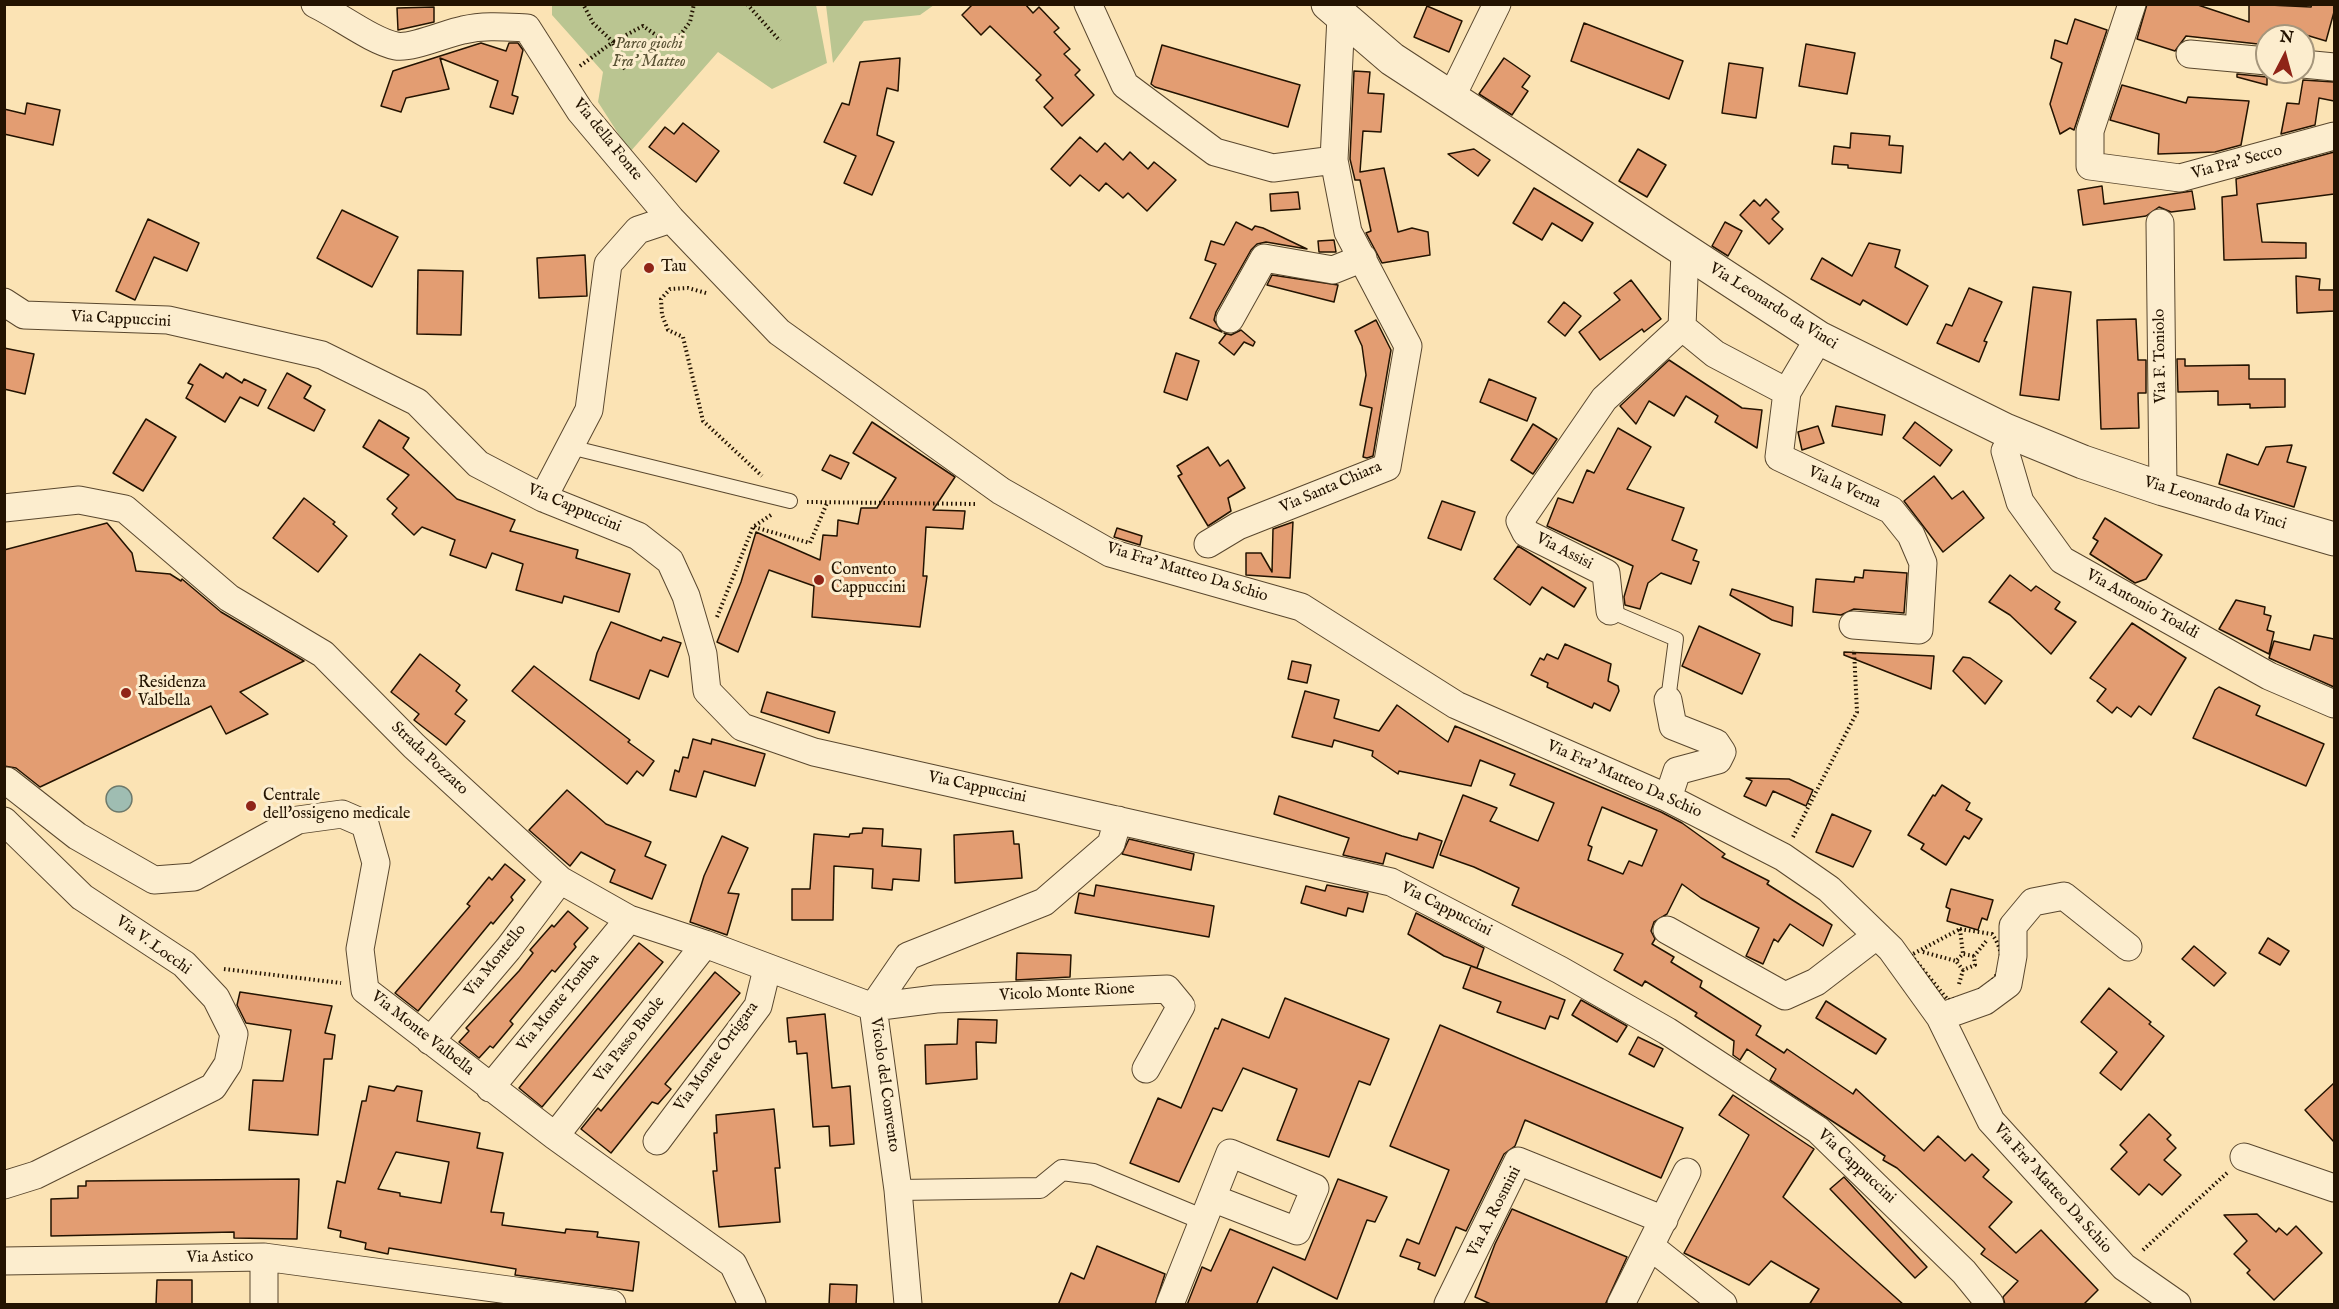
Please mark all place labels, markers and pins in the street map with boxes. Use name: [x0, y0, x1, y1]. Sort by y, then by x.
place label: Tau: [661, 258, 687, 278]
marker: Tau: [642, 261, 656, 275]
place label: Convento Cappuccini: [831, 561, 906, 599]
marker: Convento Cappuccini: [812, 573, 826, 587]
place label: Residenza Valbella: [138, 674, 206, 712]
marker: Residenza Valbella: [119, 686, 133, 700]
place label: Centrale dell'ossigeno medicale: [263, 787, 410, 825]
marker: Centrale dell'ossigeno medicale: [244, 799, 258, 813]

